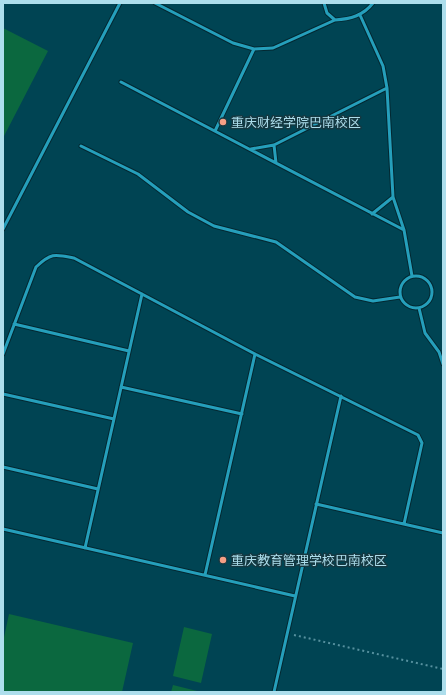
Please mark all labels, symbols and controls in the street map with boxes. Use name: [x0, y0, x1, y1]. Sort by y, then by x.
place label: 重庆财经学院巴南校区: [231, 115, 361, 131]
marker: 重庆财经学院巴南校区: [218, 117, 228, 127]
place label: 重庆教育管理学校巴南校区: [231, 553, 387, 569]
marker: 重庆教育管理学校巴南校区: [218, 555, 228, 565]

